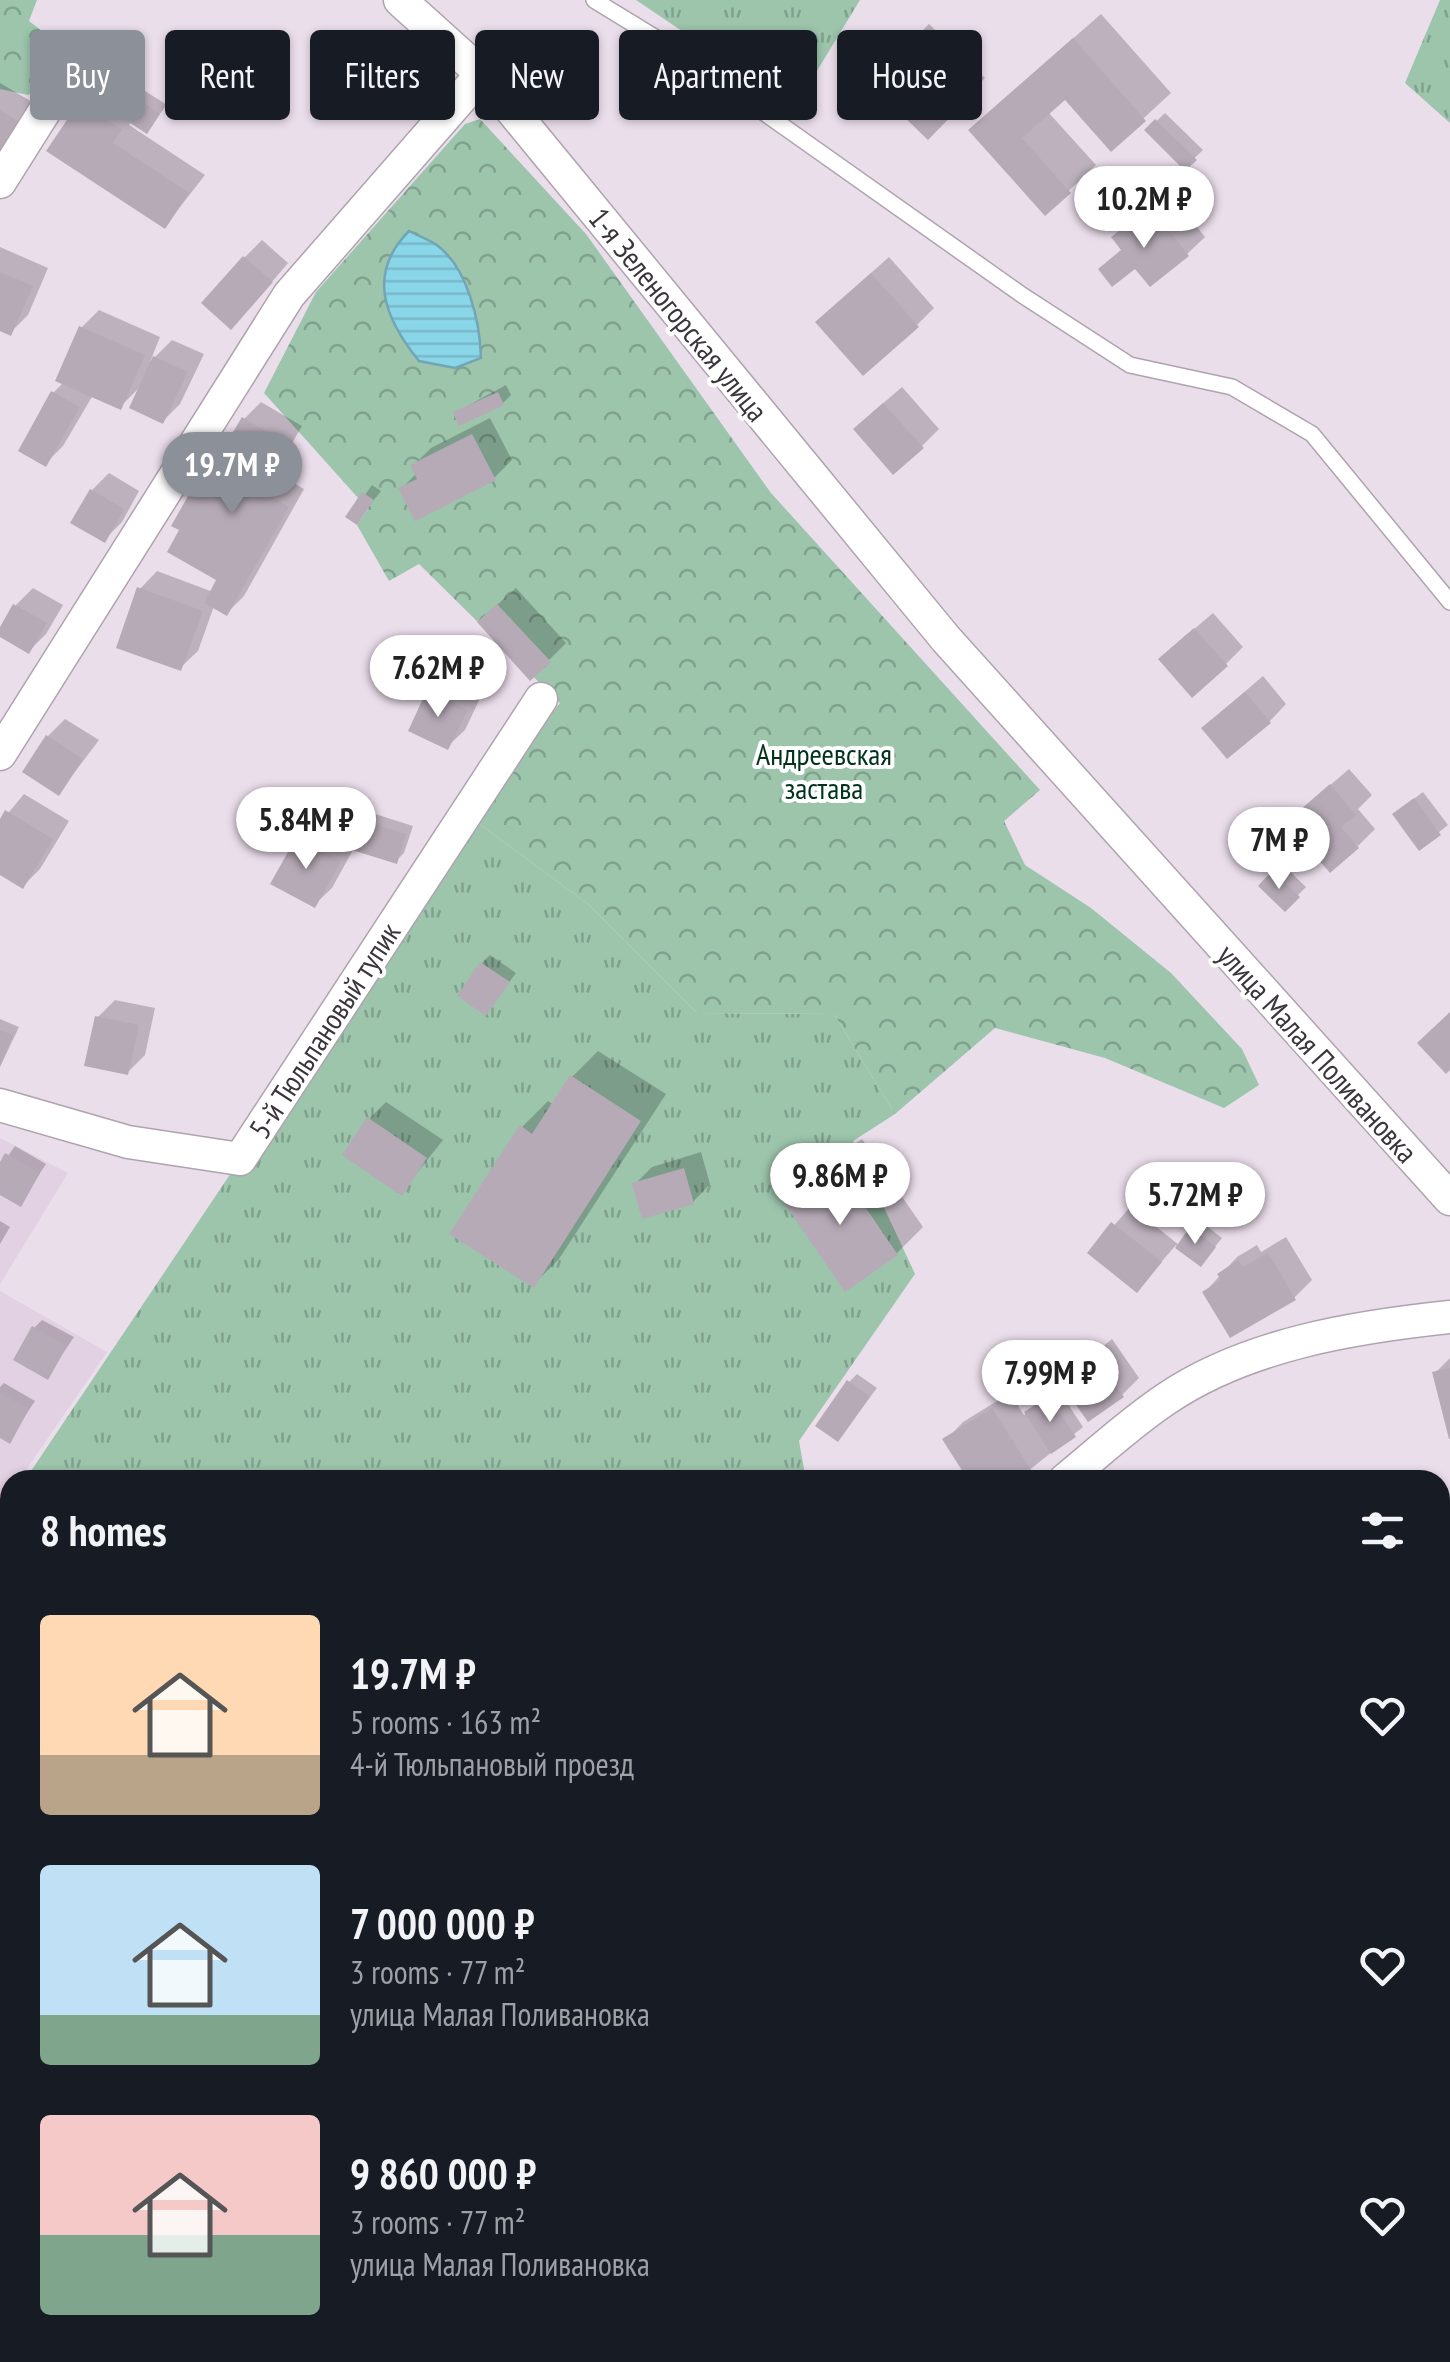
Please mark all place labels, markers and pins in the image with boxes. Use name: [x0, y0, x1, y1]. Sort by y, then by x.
pin: 10.2M ₽: [1052, 166, 1236, 251]
pin: 19.7M ₽: [140, 432, 324, 517]
pin: 7.62M ₽: [346, 635, 530, 720]
pin: 5.84M ₽: [214, 787, 398, 872]
pin: 7M ₽: [1220, 807, 1338, 892]
pin: 9.86M ₽: [748, 1143, 932, 1228]
pin: 5.72M ₽: [1103, 1162, 1287, 1247]
pin: 7.99M ₽: [958, 1340, 1142, 1425]

